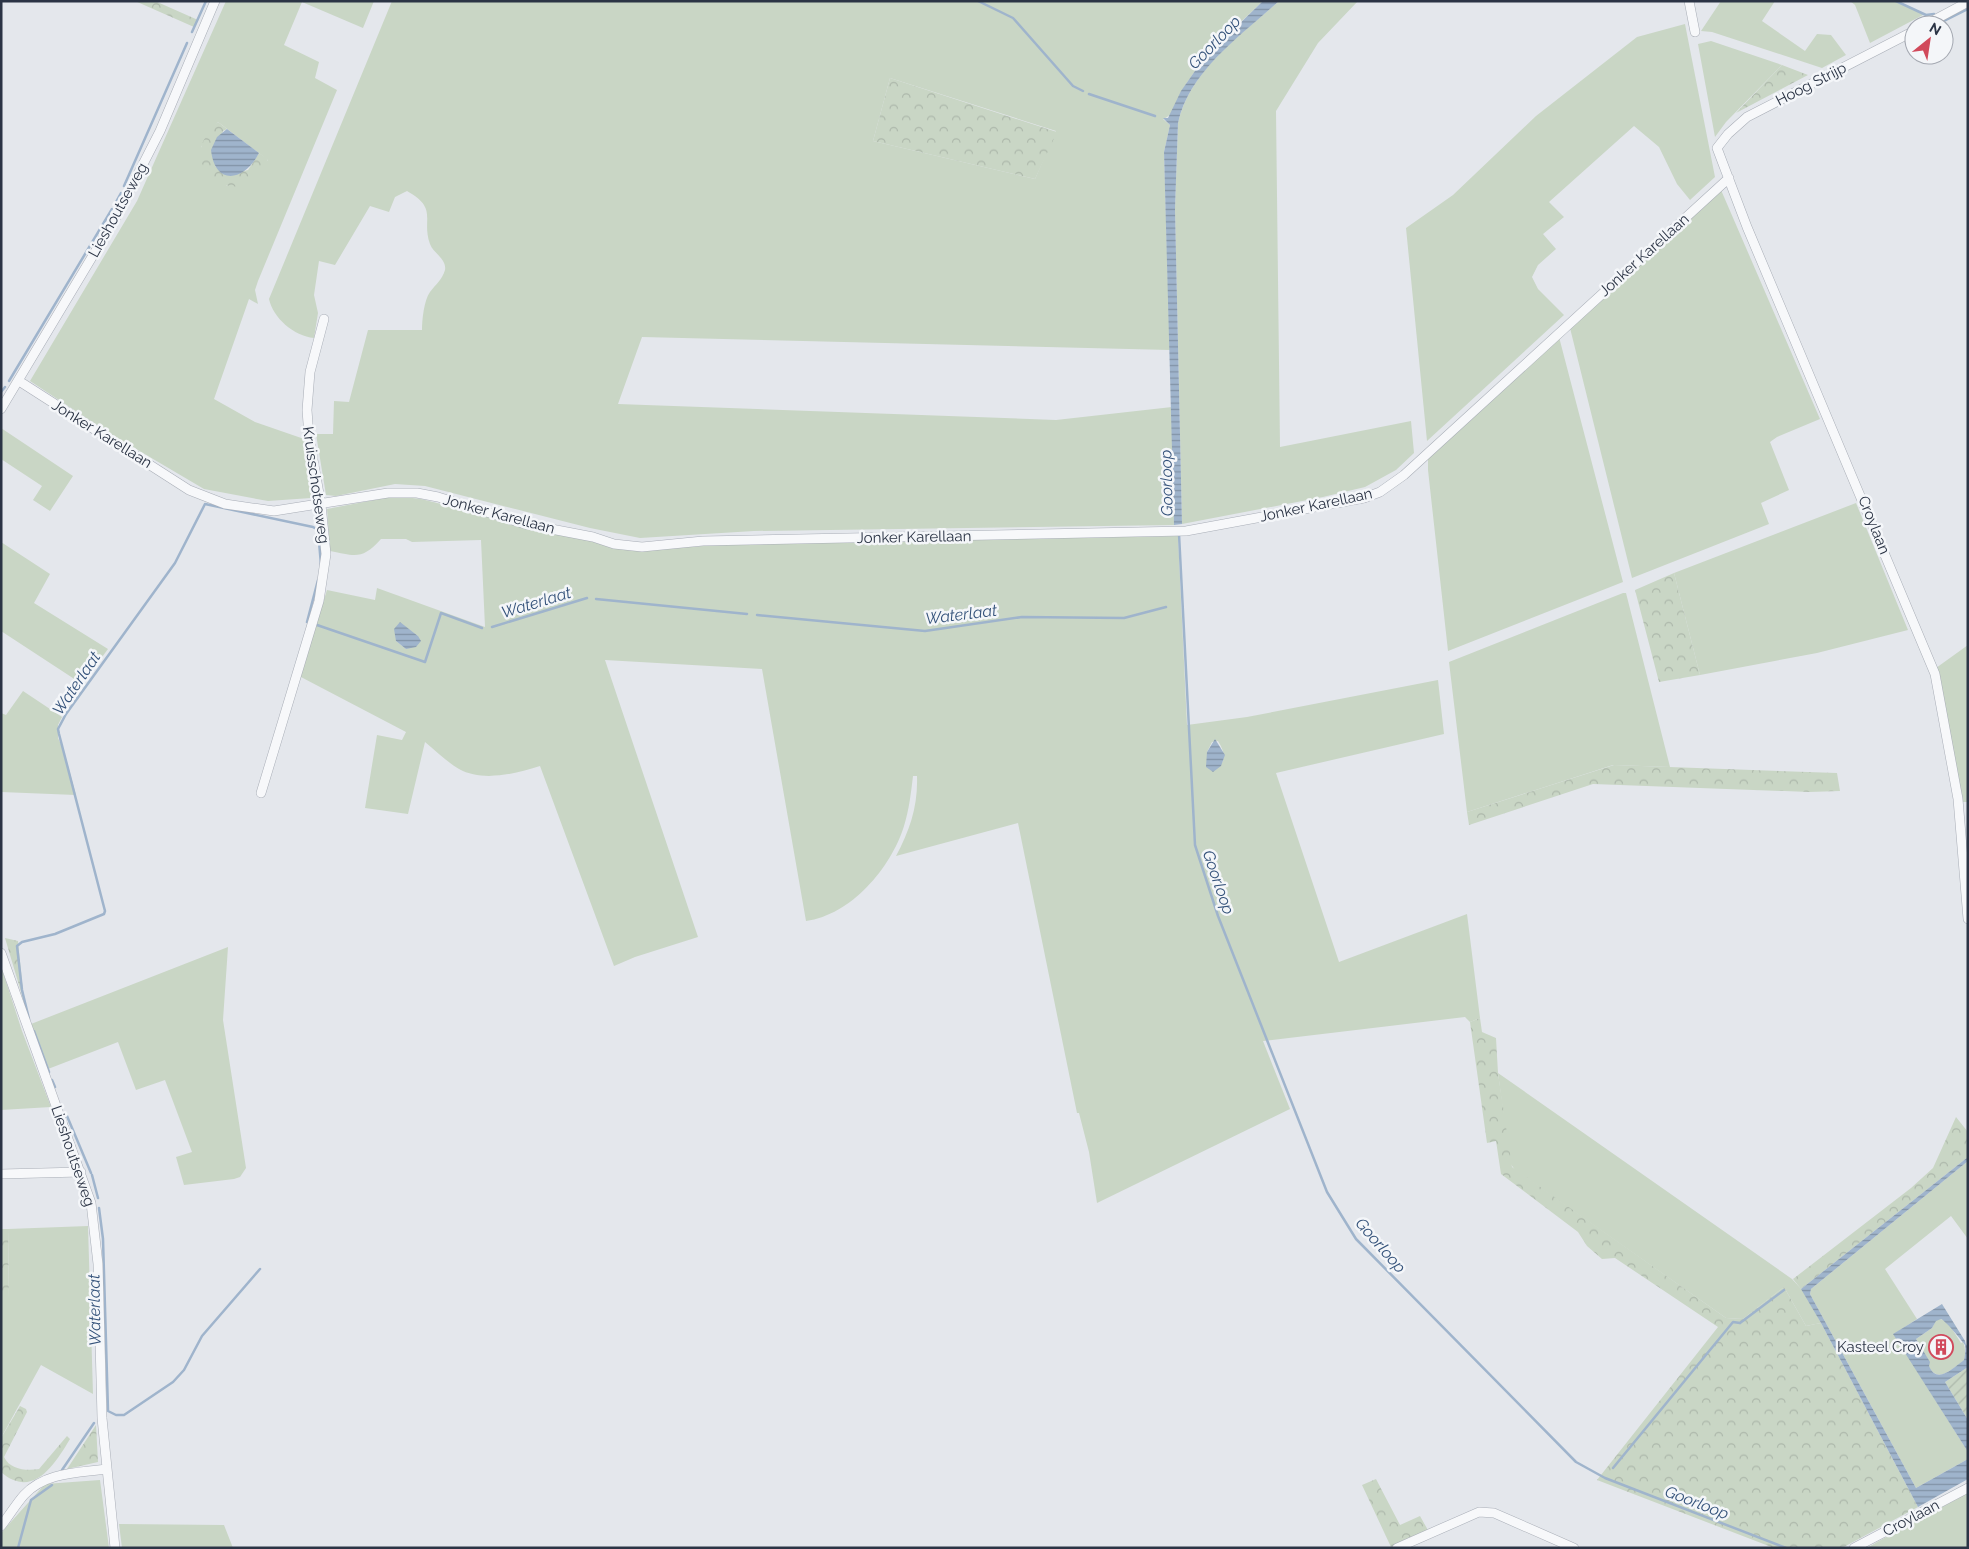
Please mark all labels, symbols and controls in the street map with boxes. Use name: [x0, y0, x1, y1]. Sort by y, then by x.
water label: Goorloop: [1184, 12, 1244, 73]
north arrow: [1904, 15, 1954, 65]
text: N: [1927, 19, 1944, 38]
street label: Hoog Strijp: [1773, 58, 1849, 110]
street label: Lieshoutseweg: [85, 159, 151, 261]
street label: Jonker Karellaan: [1595, 210, 1693, 300]
street label: Jonker Karellaan: [49, 396, 155, 472]
street label: Kruisschotseweg: [299, 425, 333, 545]
water label: Goorloop: [1156, 449, 1177, 517]
street label: Jonker Karellaan: [1258, 484, 1374, 526]
street label: Jonker Karellaan: [441, 490, 557, 538]
street label: Croylaan: [1854, 493, 1894, 557]
street label: Jonker Karellaan: [856, 527, 972, 547]
water label: Waterlaat: [499, 583, 574, 622]
water label: Waterlaat: [924, 601, 999, 628]
water label: Waterlaat: [48, 647, 105, 718]
water label: Goorloop: [1199, 847, 1238, 917]
street label: Lieshoutseweg: [47, 1103, 99, 1209]
water label: Goorloop: [1352, 1214, 1410, 1277]
water label: Waterlaat: [84, 1273, 105, 1346]
building icon: Kasteel Croy: [1928, 1334, 1954, 1360]
place label: Kasteel Croy: [1837, 1338, 1924, 1356]
water label: Goorloop: [1662, 1482, 1731, 1523]
street label: Croylaan: [1880, 1496, 1942, 1540]

